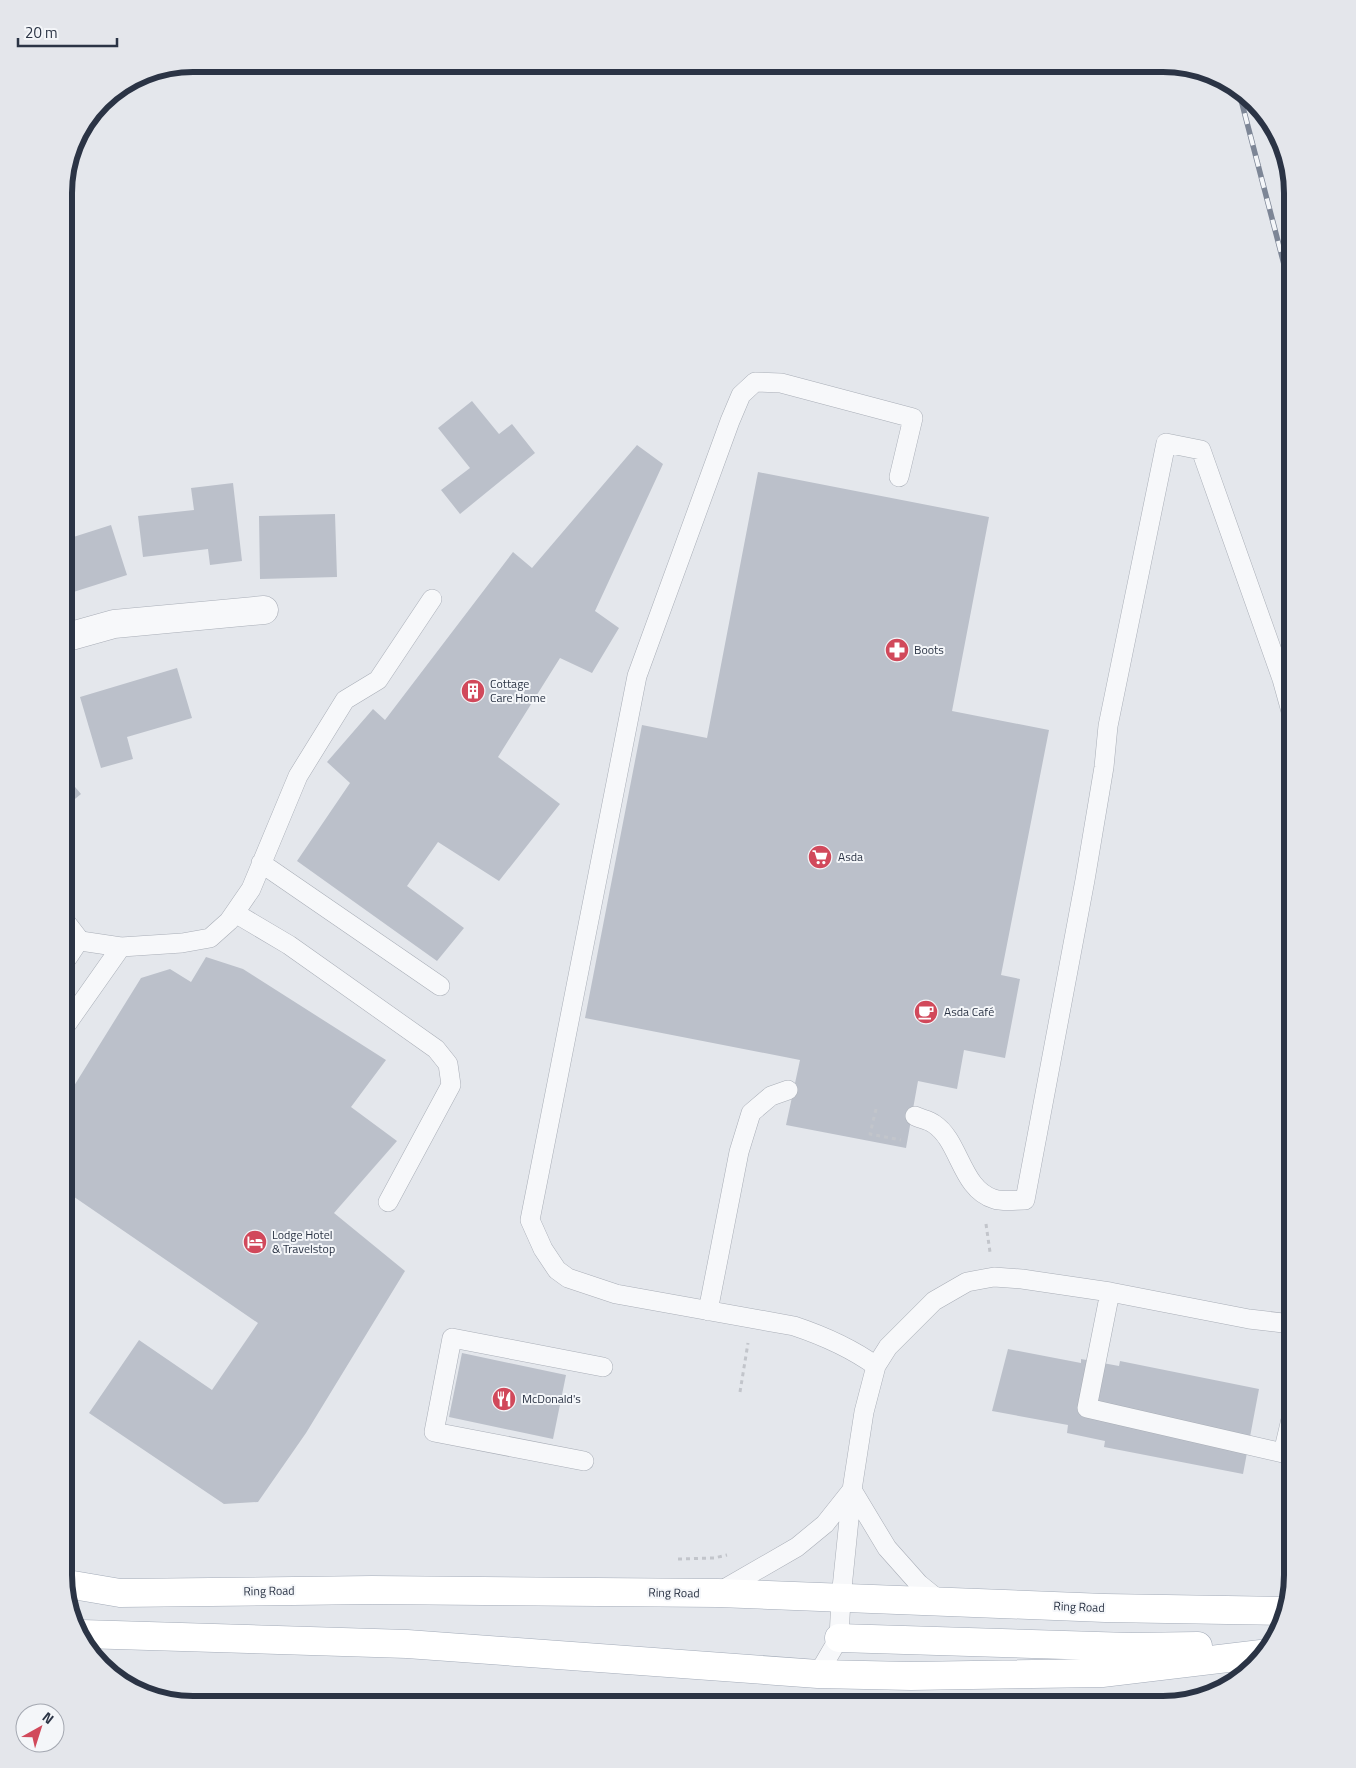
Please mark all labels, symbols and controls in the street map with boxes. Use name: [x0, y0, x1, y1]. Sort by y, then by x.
scale bar: [18, 15, 116, 47]
text: 20 m: [25, 21, 58, 44]
pharmacy icon: Boots: [884, 637, 910, 663]
place label: Boots: [914, 640, 944, 659]
place label: Cottage Care Home: [490, 674, 546, 707]
building icon: Cottage Care Home: [460, 678, 486, 704]
supermarket icon: Asda: [807, 844, 833, 870]
place label: Asda: [838, 847, 863, 866]
cafe icon: Asda Café: [913, 999, 939, 1025]
place label: Asda Café: [944, 1002, 994, 1021]
place label: Lodge Hotel & Travelstop: [272, 1225, 335, 1258]
hotel icon: Lodge Hotel & Travelstop: [242, 1229, 268, 1255]
restaurant icon: McDonald's: [491, 1386, 517, 1412]
place label: McDonald's: [522, 1389, 581, 1408]
street label: Ring Road: [243, 1581, 295, 1600]
street label: Ring Road: [648, 1583, 700, 1602]
street label: Ring Road: [1053, 1596, 1105, 1617]
north arrow: [15, 1703, 65, 1753]
text: N: [38, 1706, 59, 1729]

